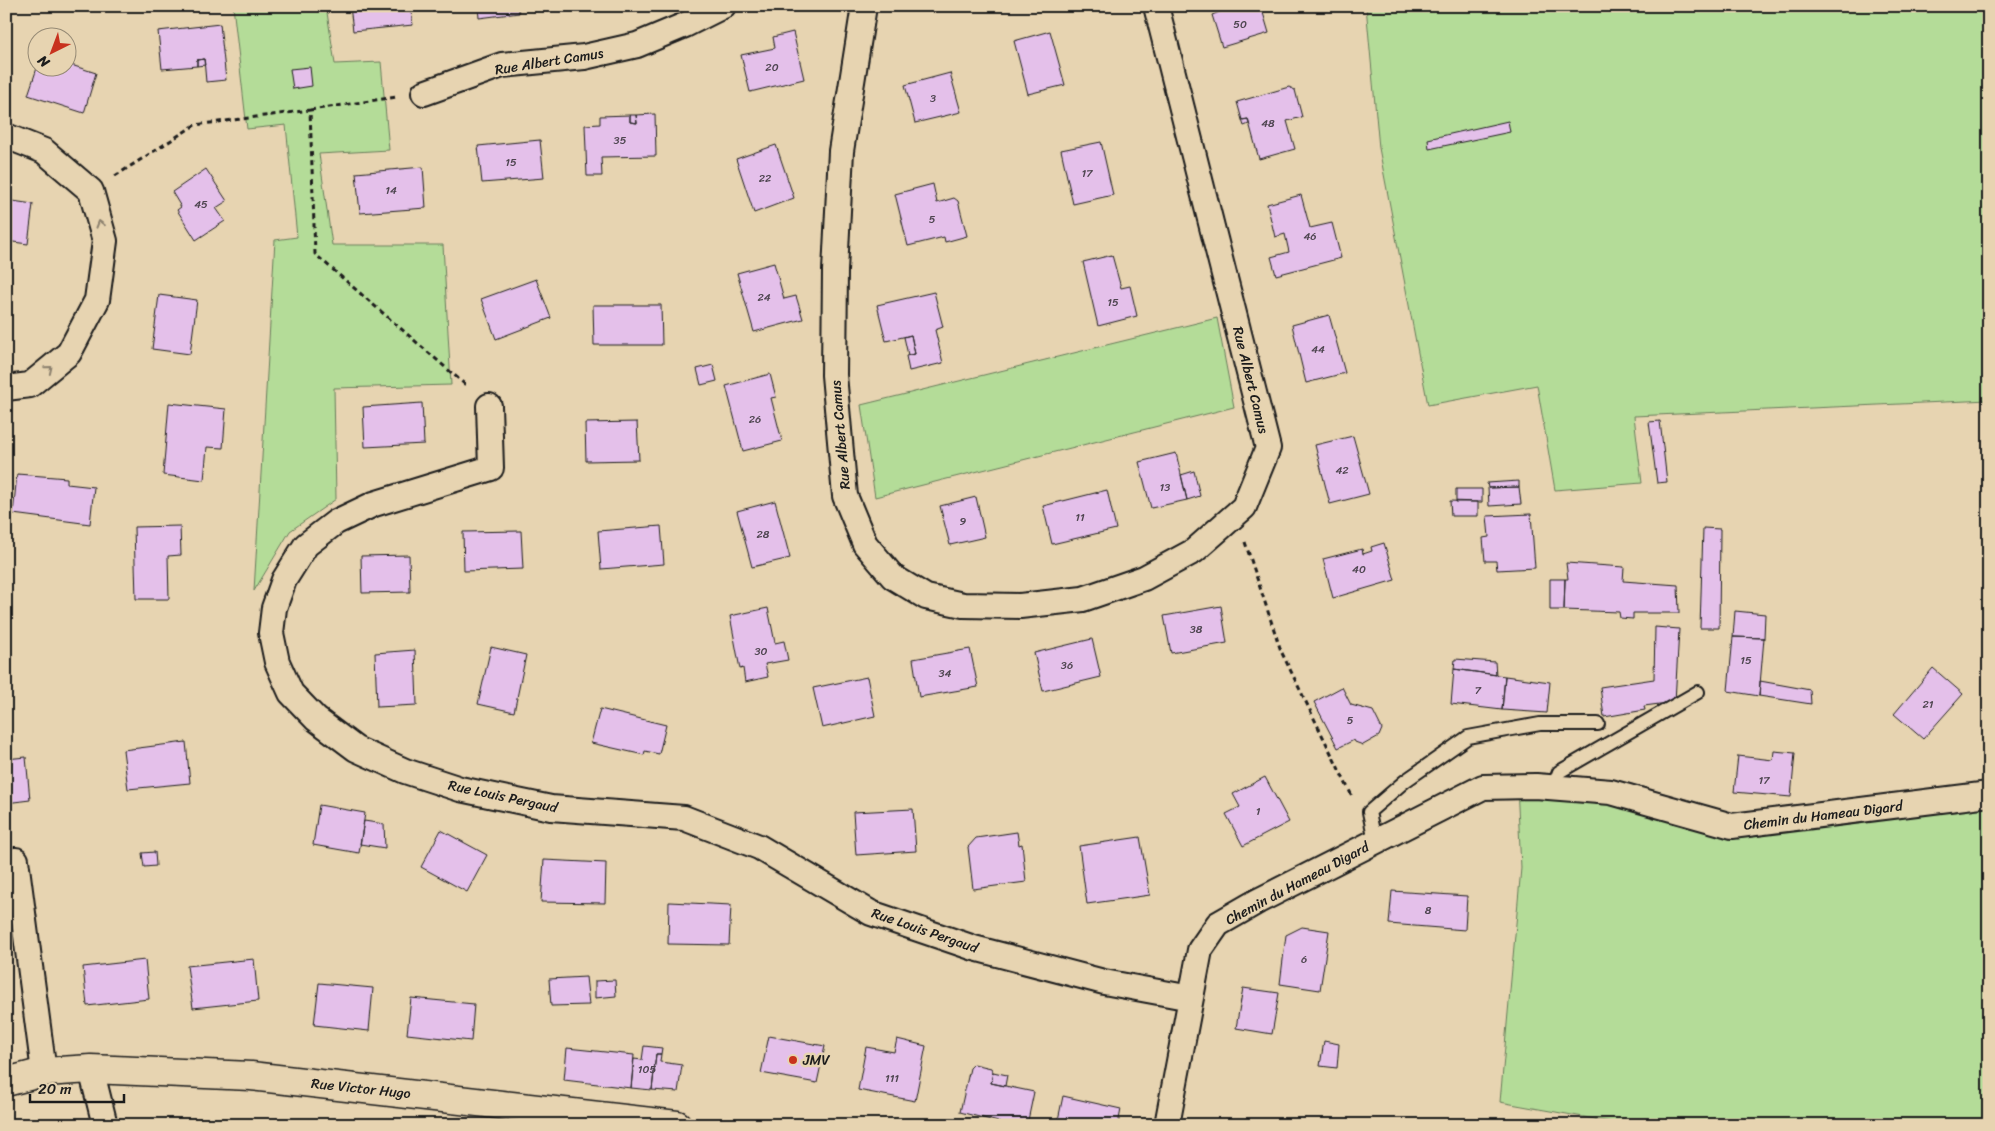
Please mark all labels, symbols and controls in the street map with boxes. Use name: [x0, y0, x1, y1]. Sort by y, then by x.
house number: 50: [1233, 15, 1247, 34]
north arrow: [28, 28, 78, 78]
street label: Rue Albert Camus: [493, 41, 605, 82]
text: N: [31, 49, 56, 74]
house number: 20: [765, 58, 779, 77]
house number: 3: [930, 89, 936, 108]
house number: 48: [1261, 114, 1275, 133]
house number: 35: [614, 131, 627, 150]
house number: 15: [505, 153, 517, 172]
house number: 17: [1082, 164, 1093, 183]
house number: 22: [759, 169, 772, 188]
house number: 14: [385, 181, 397, 200]
house number: 45: [194, 195, 208, 214]
house number: 5: [929, 210, 936, 229]
one-way arrow: [96, 221, 106, 229]
house number: 46: [1303, 227, 1317, 246]
house number: 24: [757, 288, 771, 307]
house number: 15: [1107, 293, 1119, 312]
street label: Rue Albert Camus: [1225, 324, 1276, 437]
house number: 44: [1311, 340, 1325, 359]
one-way arrow: [43, 367, 52, 375]
street label: Rue Albert Camus: [823, 379, 858, 491]
house number: 26: [749, 410, 761, 429]
house number: 42: [1335, 461, 1349, 480]
house number: 13: [1160, 478, 1170, 497]
house number: 11: [1075, 508, 1085, 527]
house number: 9: [960, 512, 967, 531]
house number: 28: [757, 525, 770, 544]
house number: 40: [1352, 560, 1366, 579]
house number: 38: [1190, 620, 1203, 639]
house number: 30: [755, 642, 768, 661]
house number: 15: [1740, 651, 1752, 670]
house number: 36: [1061, 656, 1073, 675]
house number: 34: [939, 664, 952, 683]
house number: 7: [1475, 681, 1482, 700]
house number: 21: [1922, 695, 1934, 714]
house number: 5: [1347, 711, 1354, 730]
house number: 17: [1759, 771, 1770, 790]
street label: Rue Louis Pergaud: [446, 773, 561, 821]
street label: Chemin du Hameau Digard: [1742, 793, 1906, 838]
house number: 1: [1256, 802, 1261, 821]
street label: Chemin du Hameau Digard: [1221, 834, 1375, 932]
street label: Rue Louis Pergaud: [868, 901, 983, 961]
house number: 8: [1425, 901, 1432, 920]
house number: 6: [1301, 950, 1307, 969]
place label: JMV: [802, 1048, 831, 1073]
marker: JMV: [787, 1054, 799, 1066]
house number: 105: [638, 1060, 656, 1079]
house number: 111: [885, 1069, 899, 1088]
scale bar: [30, 1071, 124, 1103]
street label: Rue Victor Hugo: [310, 1071, 412, 1106]
text: 20 m: [38, 1076, 72, 1102]

